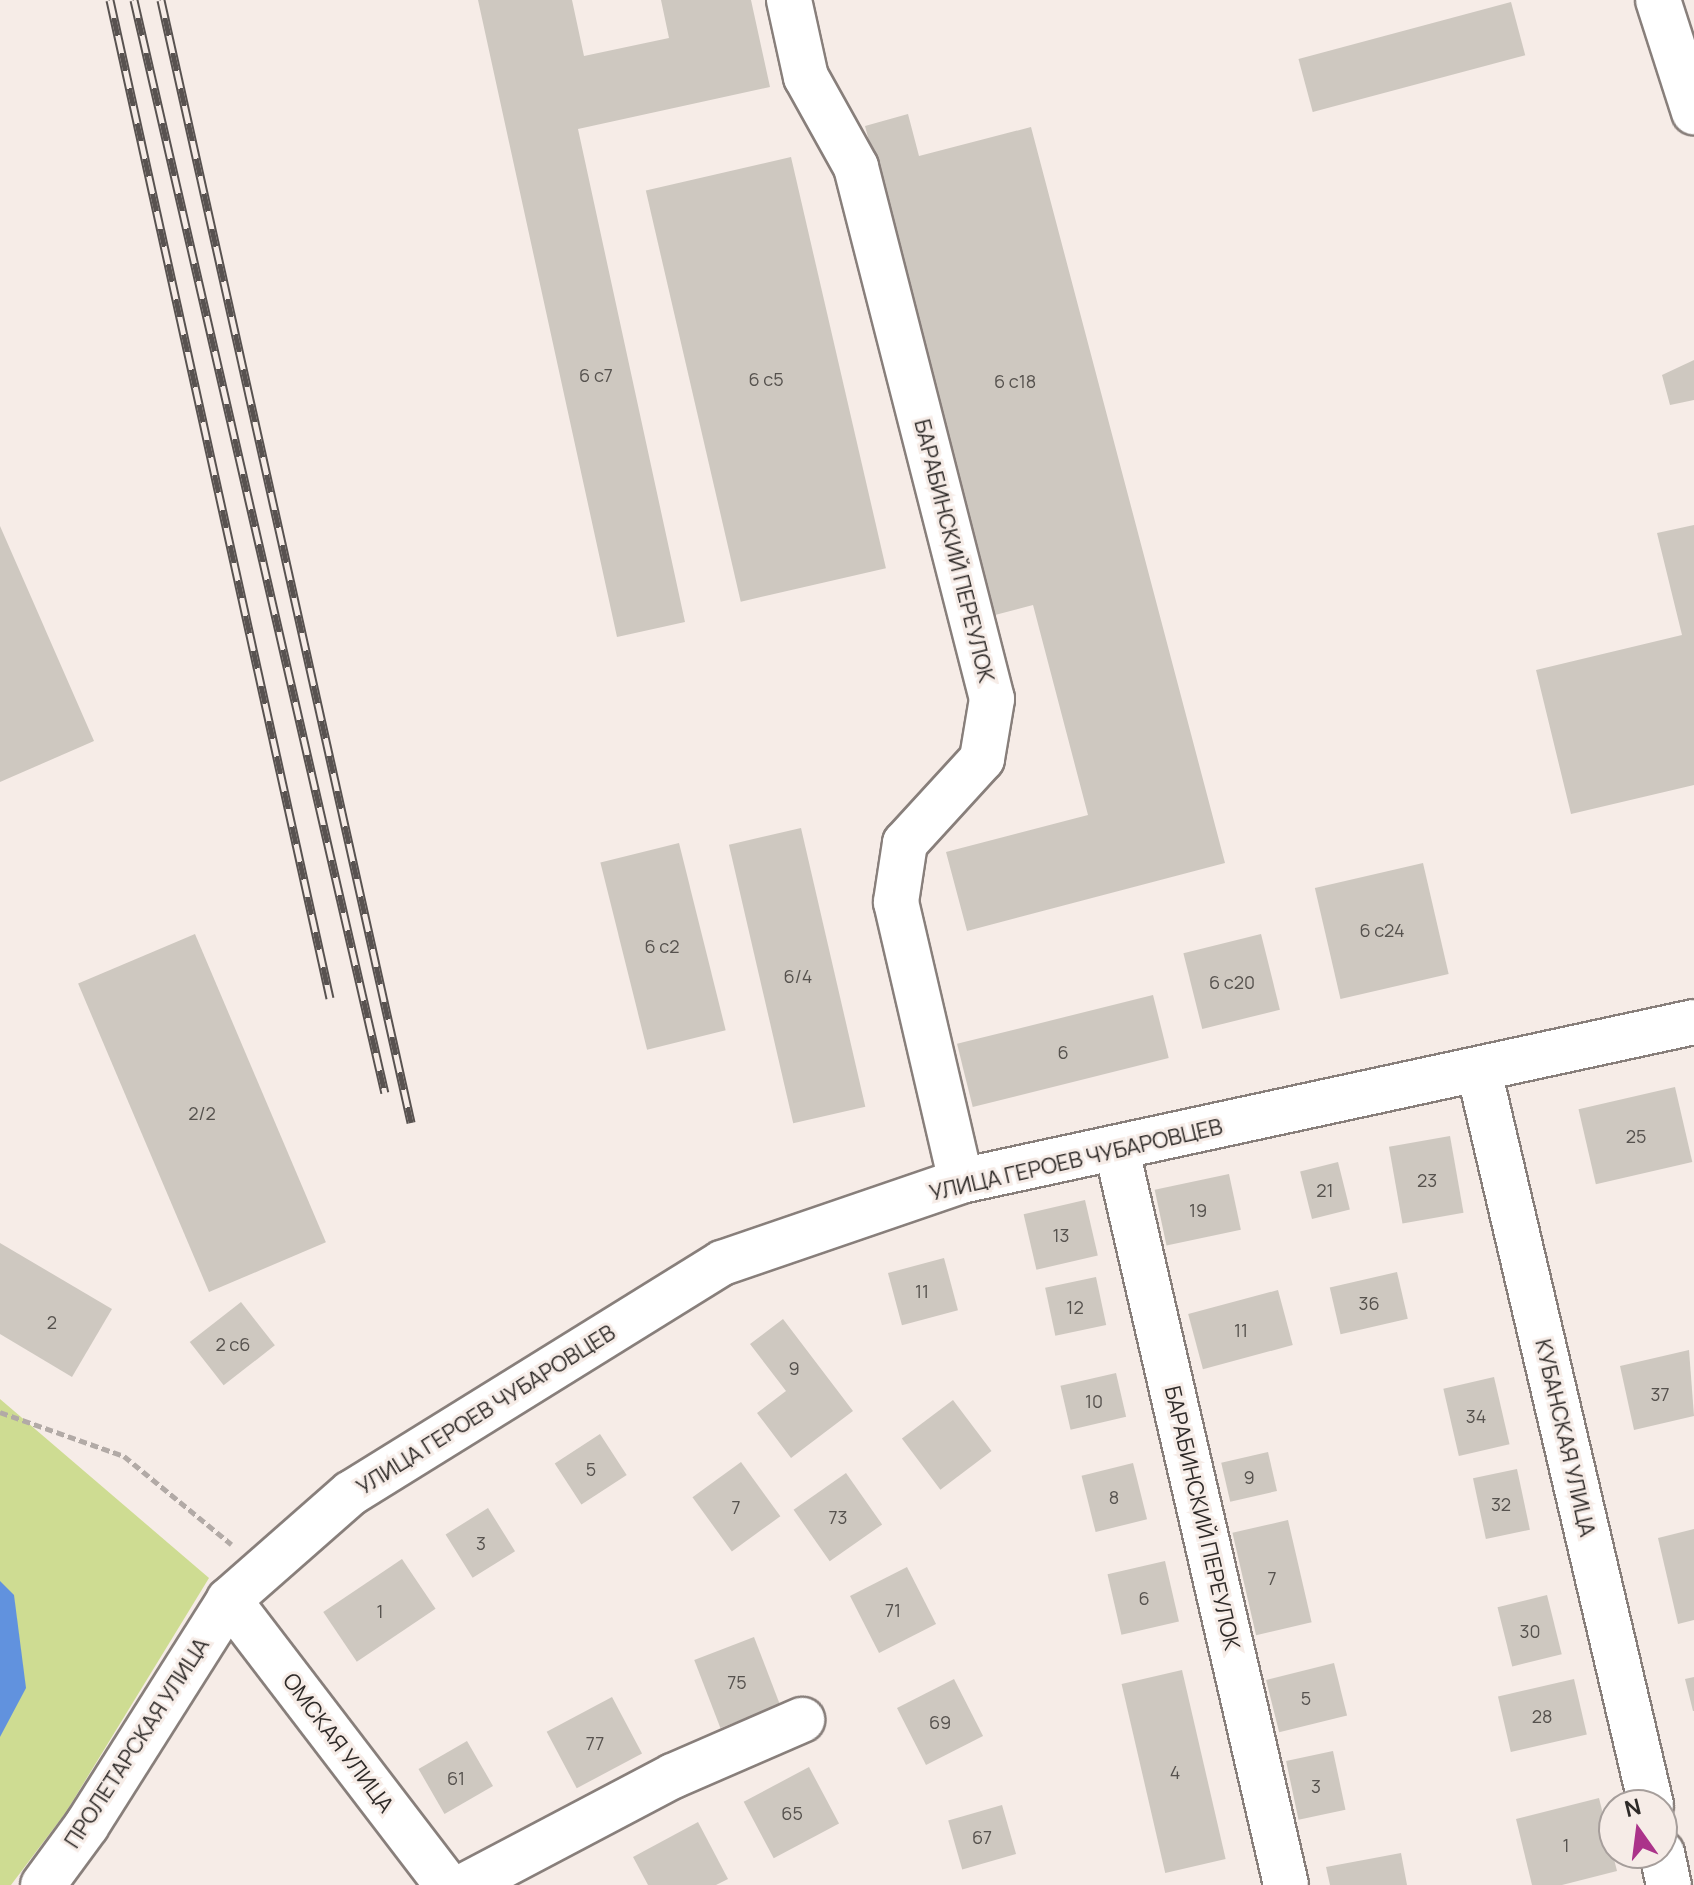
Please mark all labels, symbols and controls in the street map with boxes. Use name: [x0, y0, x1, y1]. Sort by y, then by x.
house number: 6 с7: [579, 364, 613, 386]
house number: 6 с5: [748, 368, 784, 390]
house number: 6 с18: [994, 370, 1036, 392]
street label: БАРАБИНСКИЙ ПЕРЕУЛОК: [908, 417, 1000, 685]
house number: 6 с24: [1359, 919, 1405, 941]
house number: 6 с2: [645, 935, 679, 957]
house number: 6/4: [784, 965, 812, 987]
house number: 6 с20: [1209, 971, 1255, 993]
house number: 6: [1057, 1041, 1069, 1063]
house number: 2/2: [188, 1102, 216, 1124]
street label: УЛИЦА ГЕРОЕВ ЧУБАРОВЦЕВ: [927, 1113, 1225, 1207]
house number: 25: [1626, 1125, 1646, 1147]
house number: 23: [1417, 1169, 1437, 1191]
house number: 21: [1316, 1179, 1334, 1201]
house number: 19: [1189, 1199, 1207, 1221]
house number: 13: [1053, 1224, 1069, 1246]
house number: 11: [915, 1280, 929, 1302]
house number: 36: [1358, 1292, 1380, 1314]
house number: 12: [1066, 1296, 1084, 1318]
house number: 2: [47, 1311, 57, 1333]
street label: УЛИЦА ГЕРОЕВ ЧУБАРОВЦЕВ: [352, 1319, 620, 1501]
house number: 11: [1234, 1319, 1248, 1341]
house number: 2 с6: [216, 1333, 250, 1355]
street label: КУБАНСКАЯ УЛИЦА: [1529, 1337, 1601, 1539]
house number: 9: [788, 1357, 800, 1379]
street label: БАРАБИНСКИЙ ПЕРЕУЛОК: [1159, 1383, 1245, 1653]
house number: 37: [1651, 1383, 1669, 1405]
house number: 10: [1085, 1390, 1103, 1412]
house number: 34: [1466, 1405, 1486, 1427]
house number: 5: [586, 1458, 596, 1480]
house number: 9: [1243, 1466, 1255, 1488]
house number: 8: [1109, 1486, 1119, 1508]
house number: 32: [1491, 1493, 1511, 1515]
house number: 7: [731, 1496, 741, 1518]
house number: 73: [829, 1506, 847, 1528]
house number: 3: [476, 1532, 486, 1554]
house number: 7: [1267, 1567, 1277, 1589]
house number: 6: [1138, 1587, 1150, 1609]
house number: 71: [885, 1599, 901, 1621]
house number: 1: [376, 1600, 384, 1622]
house number: 30: [1520, 1620, 1540, 1642]
street label: ПРОЛЕТАРСКАЯ УЛИЦА: [59, 1633, 215, 1853]
street label: ОМСКАЯ УЛИЦА: [277, 1668, 399, 1818]
house number: 75: [727, 1671, 747, 1693]
house number: 5: [1301, 1687, 1311, 1709]
house number: 28: [1532, 1705, 1552, 1727]
house number: 69: [929, 1711, 951, 1733]
house number: 77: [586, 1732, 604, 1754]
house number: 4: [1170, 1761, 1180, 1783]
house number: 61: [447, 1767, 465, 1789]
house number: 3: [1311, 1775, 1321, 1797]
north arrow: [1598, 1789, 1678, 1869]
text: N: [1621, 1791, 1644, 1824]
house number: 65: [781, 1802, 803, 1824]
house number: 67: [972, 1826, 992, 1848]
house number: 1: [1562, 1834, 1570, 1856]

